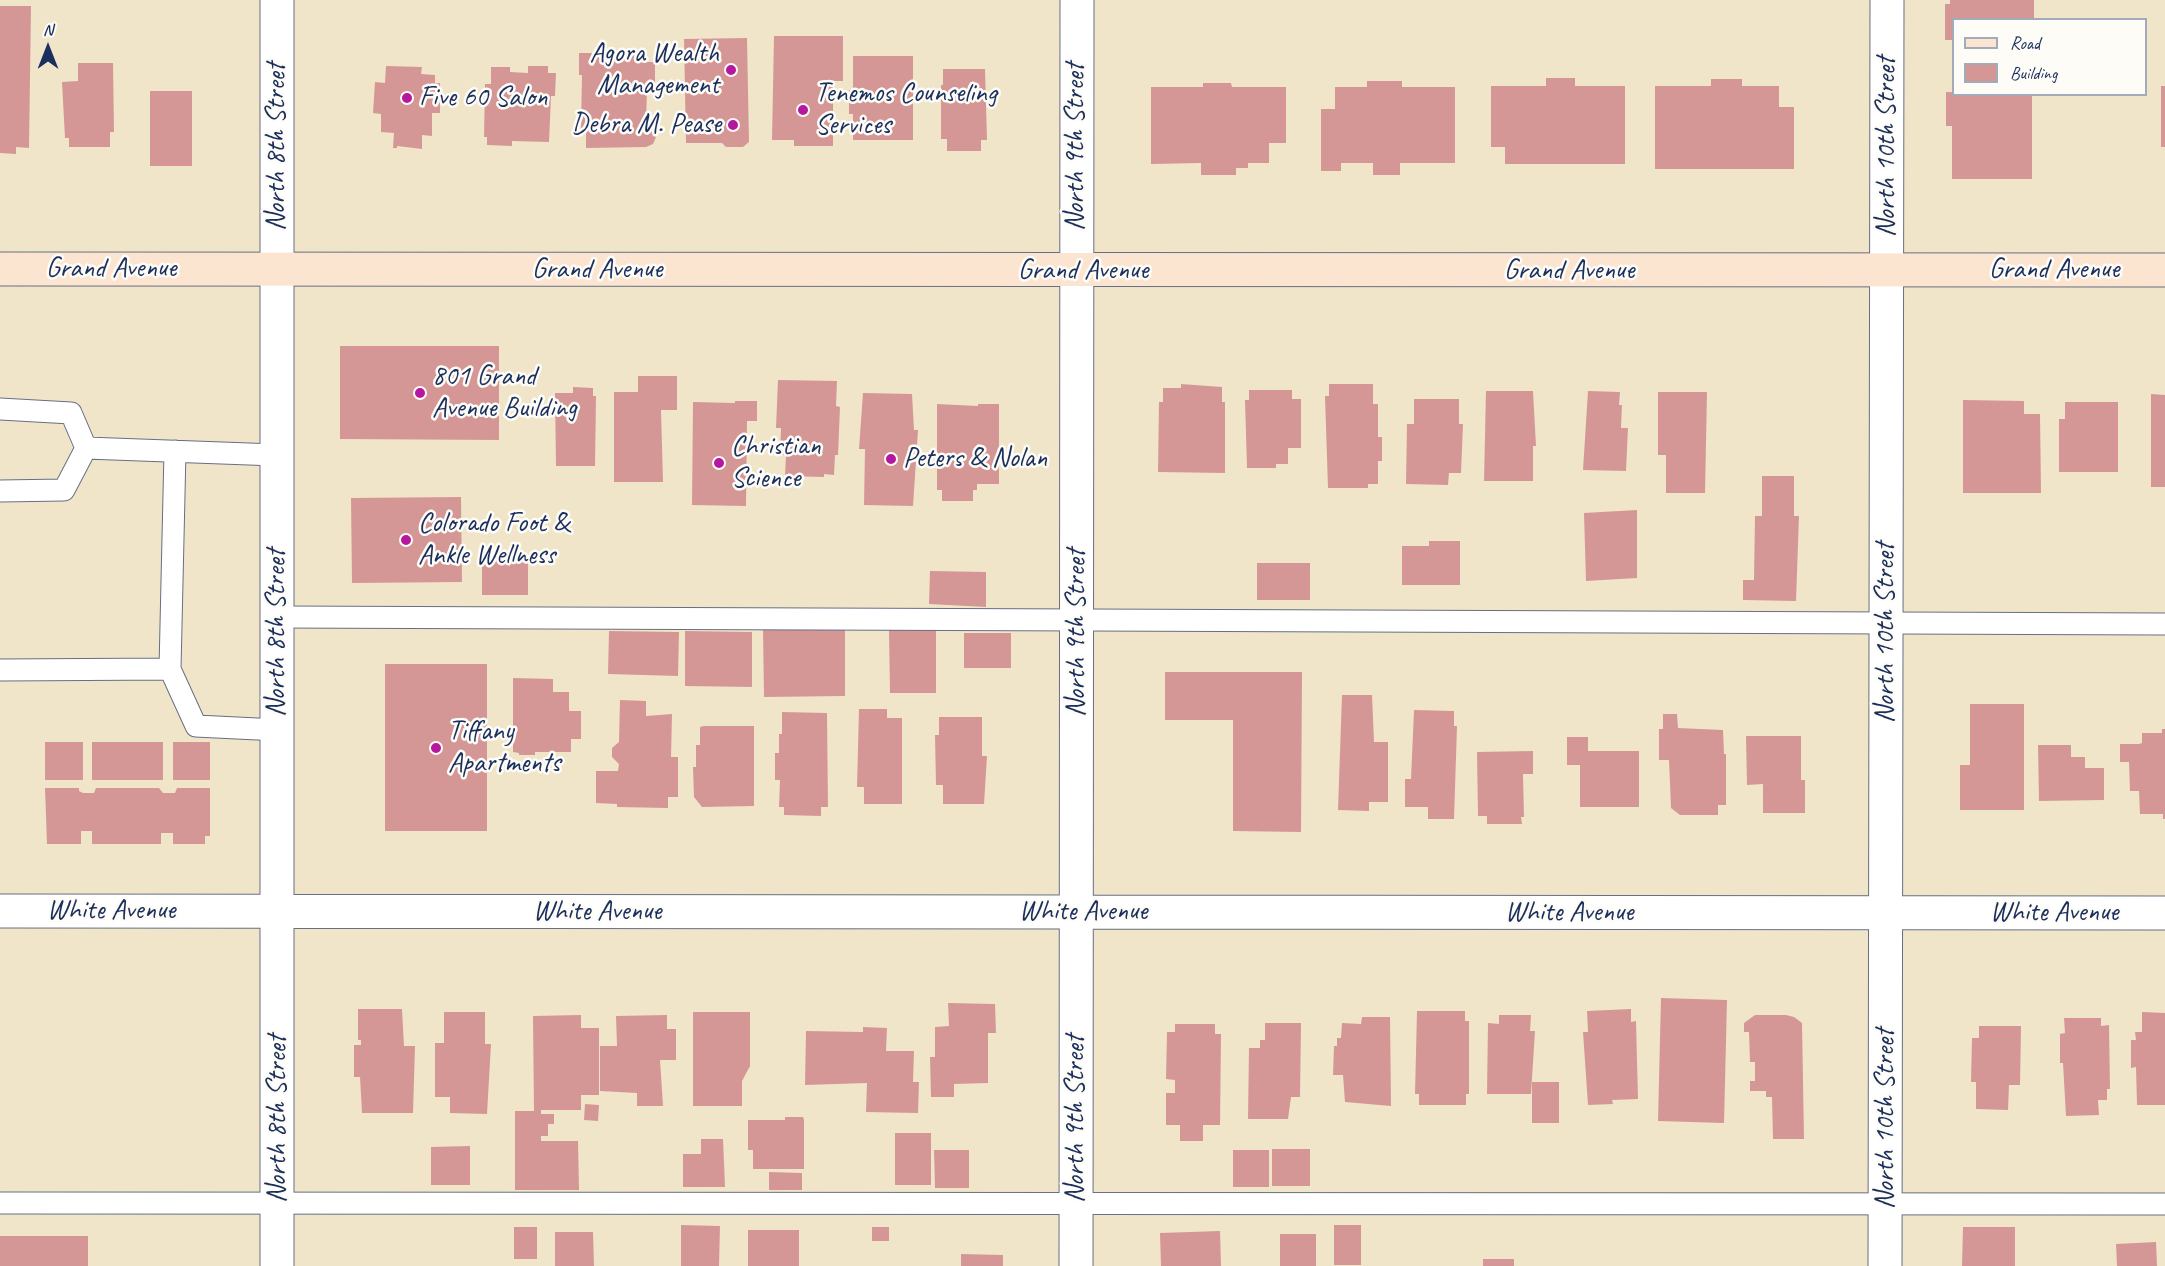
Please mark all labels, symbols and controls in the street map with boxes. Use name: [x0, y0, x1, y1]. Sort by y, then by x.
north arrow: [18, 18, 78, 78]
legend: [1952, 18, 2147, 96]
text: N: [43, 20, 53, 40]
text: Road: [2010, 32, 2040, 54]
place label: Agora Wealth Management: [590, 37, 719, 103]
street label: North 10th Street: [1870, 57, 1904, 237]
text: Building: [2010, 62, 2057, 84]
street label: North 8th Street: [260, 63, 294, 231]
marker: Agora Wealth Management: [724, 63, 738, 77]
street label: North 9th Street: [1059, 63, 1093, 231]
place label: Tenemos Counseling Services: [815, 77, 997, 143]
place label: Five 60 Salon: [419, 81, 547, 115]
marker: Five 60 Salon: [400, 91, 414, 105]
marker: Tenemos Counseling Services: [796, 103, 810, 117]
place label: Debra M. Pease: [571, 108, 721, 142]
marker: Debra M. Pease: [726, 118, 740, 132]
street label: Grand Avenue: [46, 252, 176, 286]
street label: Grand Avenue: [532, 253, 662, 287]
street label: Grand Avenue: [1989, 253, 2119, 287]
street label: Grand Avenue: [1018, 254, 1148, 288]
street label: Grand Avenue: [1504, 254, 1634, 288]
place label: 801 Grand Avenue Building: [432, 360, 577, 426]
marker: 801 Grand Avenue Building: [413, 386, 427, 400]
place label: Christian Science: [731, 430, 821, 496]
place label: Peters & Nolan: [903, 442, 1047, 476]
marker: Peters & Nolan: [884, 452, 898, 466]
marker: Christian Science: [712, 456, 726, 470]
place label: Colorado Foot & Ankle Wellness: [418, 507, 569, 573]
marker: Colorado Foot & Ankle Wellness: [399, 533, 413, 547]
street label: North 10th Street: [1869, 543, 1903, 723]
street label: North 8th Street: [260, 549, 294, 717]
street label: North 9th Street: [1060, 549, 1094, 717]
place label: Tiffany Apartments: [448, 715, 560, 781]
marker: Tiffany Apartments: [429, 741, 443, 755]
street label: White Avenue: [47, 894, 175, 928]
street label: White Avenue: [533, 895, 661, 929]
street label: White Avenue: [1019, 895, 1147, 929]
street label: White Avenue: [1505, 896, 1633, 930]
street label: White Avenue: [1990, 896, 2118, 930]
street label: North 10th Street: [1869, 1029, 1903, 1209]
street label: North 8th Street: [261, 1035, 295, 1203]
street label: North 9th Street: [1059, 1035, 1093, 1203]

